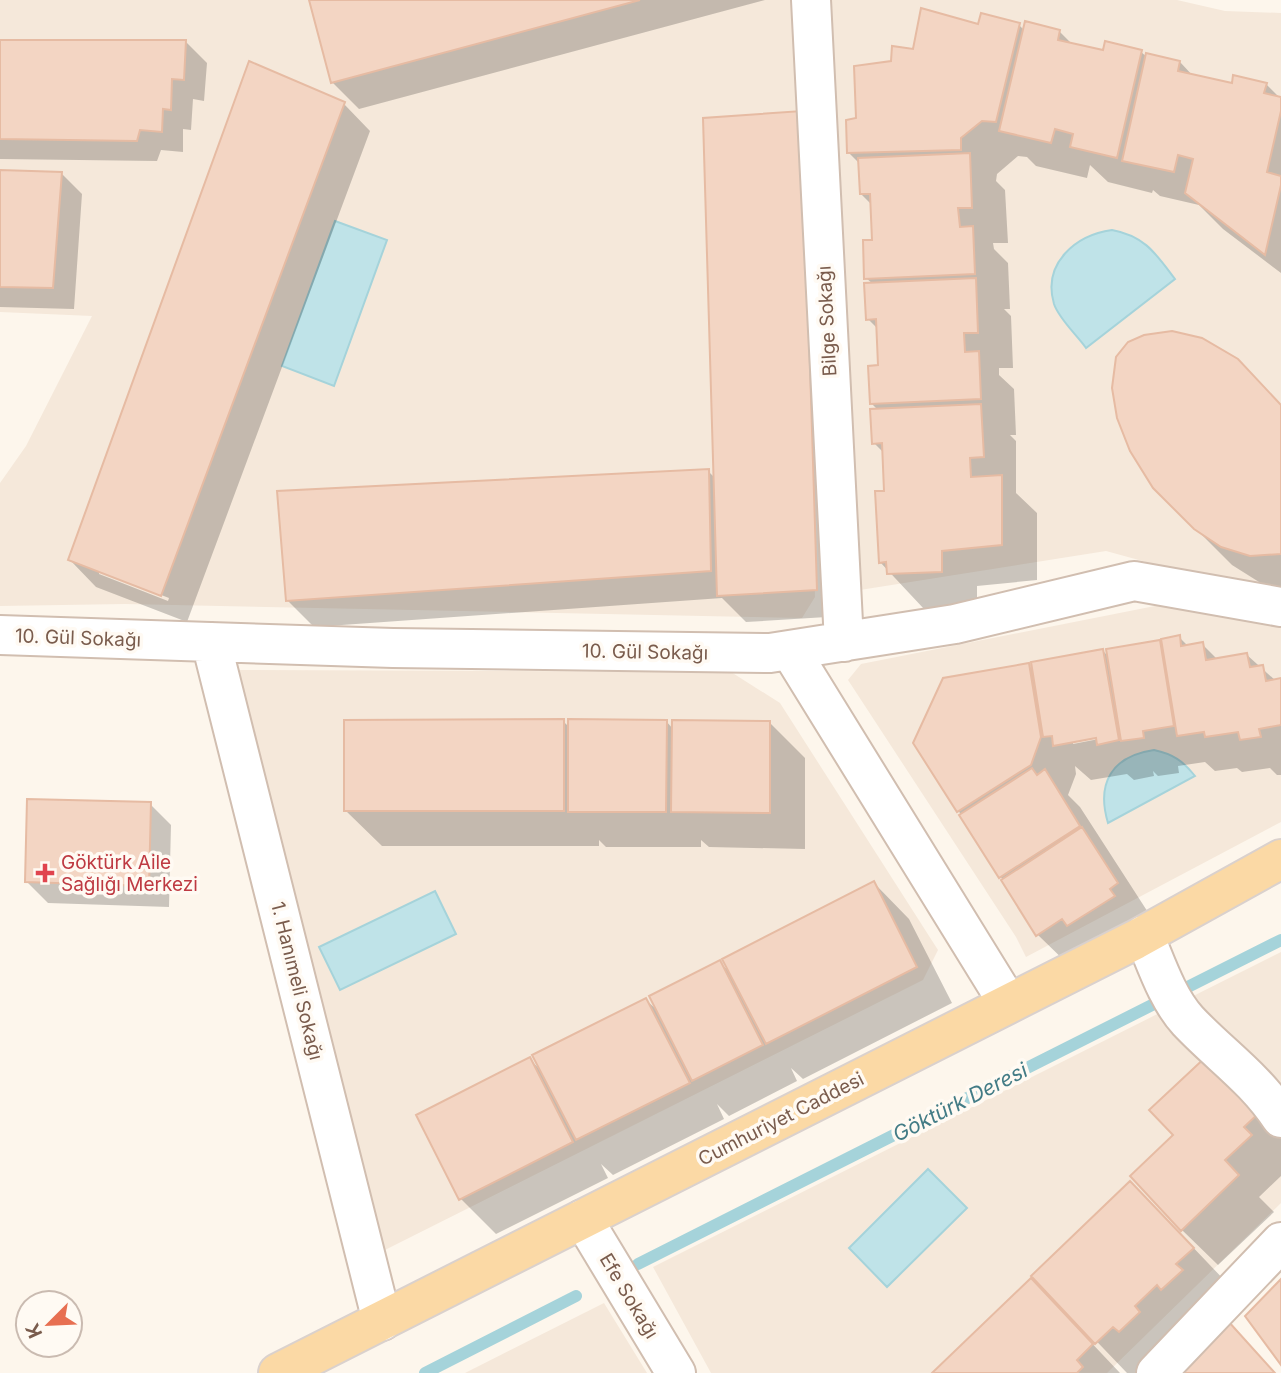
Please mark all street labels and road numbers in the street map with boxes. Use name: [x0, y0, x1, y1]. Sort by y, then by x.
street label: Bilge Sokağı: [813, 265, 841, 377]
street label: 10. Gül Sokağı: [14, 624, 142, 652]
street label: 10. Gül Sokağı: [582, 639, 708, 665]
street label: 1. Hanımeli Sokağı: [266, 899, 328, 1063]
street label: Cumhuriyet Caddesi: [694, 1067, 868, 1171]
street label: Efe Sokağı: [595, 1249, 663, 1343]

